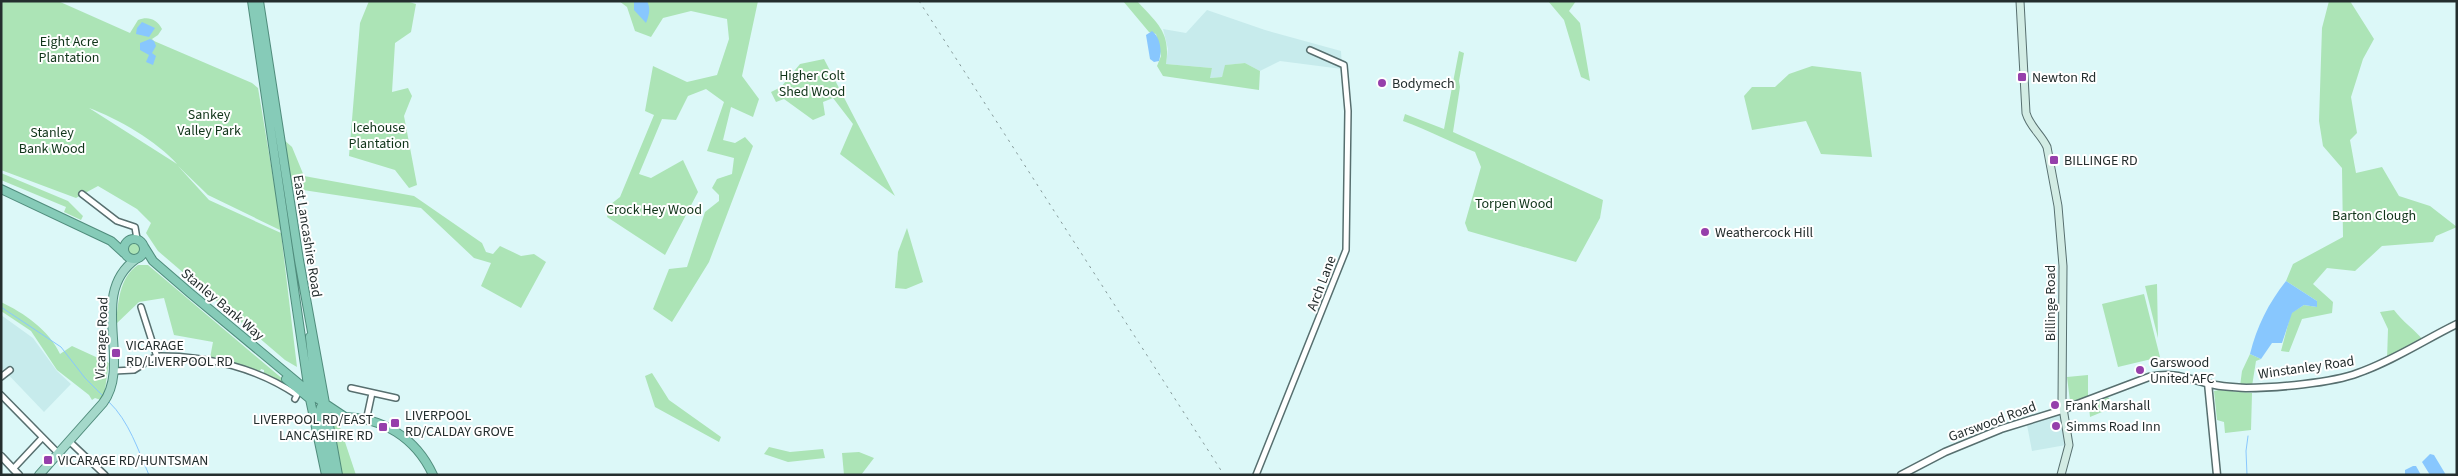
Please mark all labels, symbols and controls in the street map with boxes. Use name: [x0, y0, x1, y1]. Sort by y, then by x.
park label: Eight Acre Plantation: [39, 32, 99, 68]
park label: Higher Colt Shed Wood: [779, 66, 845, 102]
place label: Newton Rd: [2032, 68, 2096, 88]
marker: Newton Rd: [2016, 71, 2028, 83]
place label: Bodymech: [1392, 74, 1455, 94]
marker: Bodymech: [1376, 77, 1388, 89]
park label: Sankey Valley Park: [177, 105, 241, 141]
park label: Icehouse Plantation: [349, 118, 409, 154]
park label: Stanley Bank Wood: [19, 123, 85, 159]
place label: BILLINGE RD: [2064, 151, 2138, 171]
marker: BILLINGE RD: [2048, 154, 2060, 166]
street label: East Lancashire Road: [287, 173, 327, 299]
park label: Torpen Wood: [1475, 194, 1553, 214]
park label: Crock Hey Wood: [606, 200, 702, 220]
park label: Barton Clough: [2332, 206, 2416, 226]
place label: Weathercock Hill: [1715, 223, 1814, 243]
marker: Weathercock Hill: [1699, 226, 1711, 238]
street label: Arch Lane: [1302, 253, 1342, 314]
street label: Stanley Bank Way: [176, 264, 269, 346]
street label: Billinge Road: [2041, 265, 2061, 341]
street label: Vicarage Road: [91, 297, 113, 379]
place label: VICARAGE RD/LIVERPOOL RD: [126, 336, 233, 372]
marker: VICARAGE RD/LIVERPOOL RD: [110, 347, 122, 359]
street label: Winstanley Road: [2257, 351, 2355, 385]
place label: Garswood United AFC: [2150, 353, 2215, 389]
marker: Garswood United AFC: [2134, 364, 2146, 376]
place label: Frank Marshall: [2065, 396, 2151, 416]
street label: Garswood Road: [1946, 397, 2039, 447]
marker: Frank Marshall: [2049, 399, 2061, 411]
place label: LIVERPOOL RD/CALDAY GROVE: [405, 406, 514, 442]
place label: LIVERPOOL RD/EAST LANCASHIRE RD: [253, 410, 373, 446]
marker: LIVERPOOL RD/CALDAY GROVE: [389, 417, 401, 429]
place label: Simms Road Inn: [2066, 417, 2161, 437]
marker: Simms Road Inn: [2050, 420, 2062, 432]
marker: LIVERPOOL RD/EAST LANCASHIRE RD: [377, 421, 389, 433]
place label: VICARAGE RD/HUNTSMAN: [58, 451, 208, 471]
marker: VICARAGE RD/HUNTSMAN: [42, 454, 54, 466]

